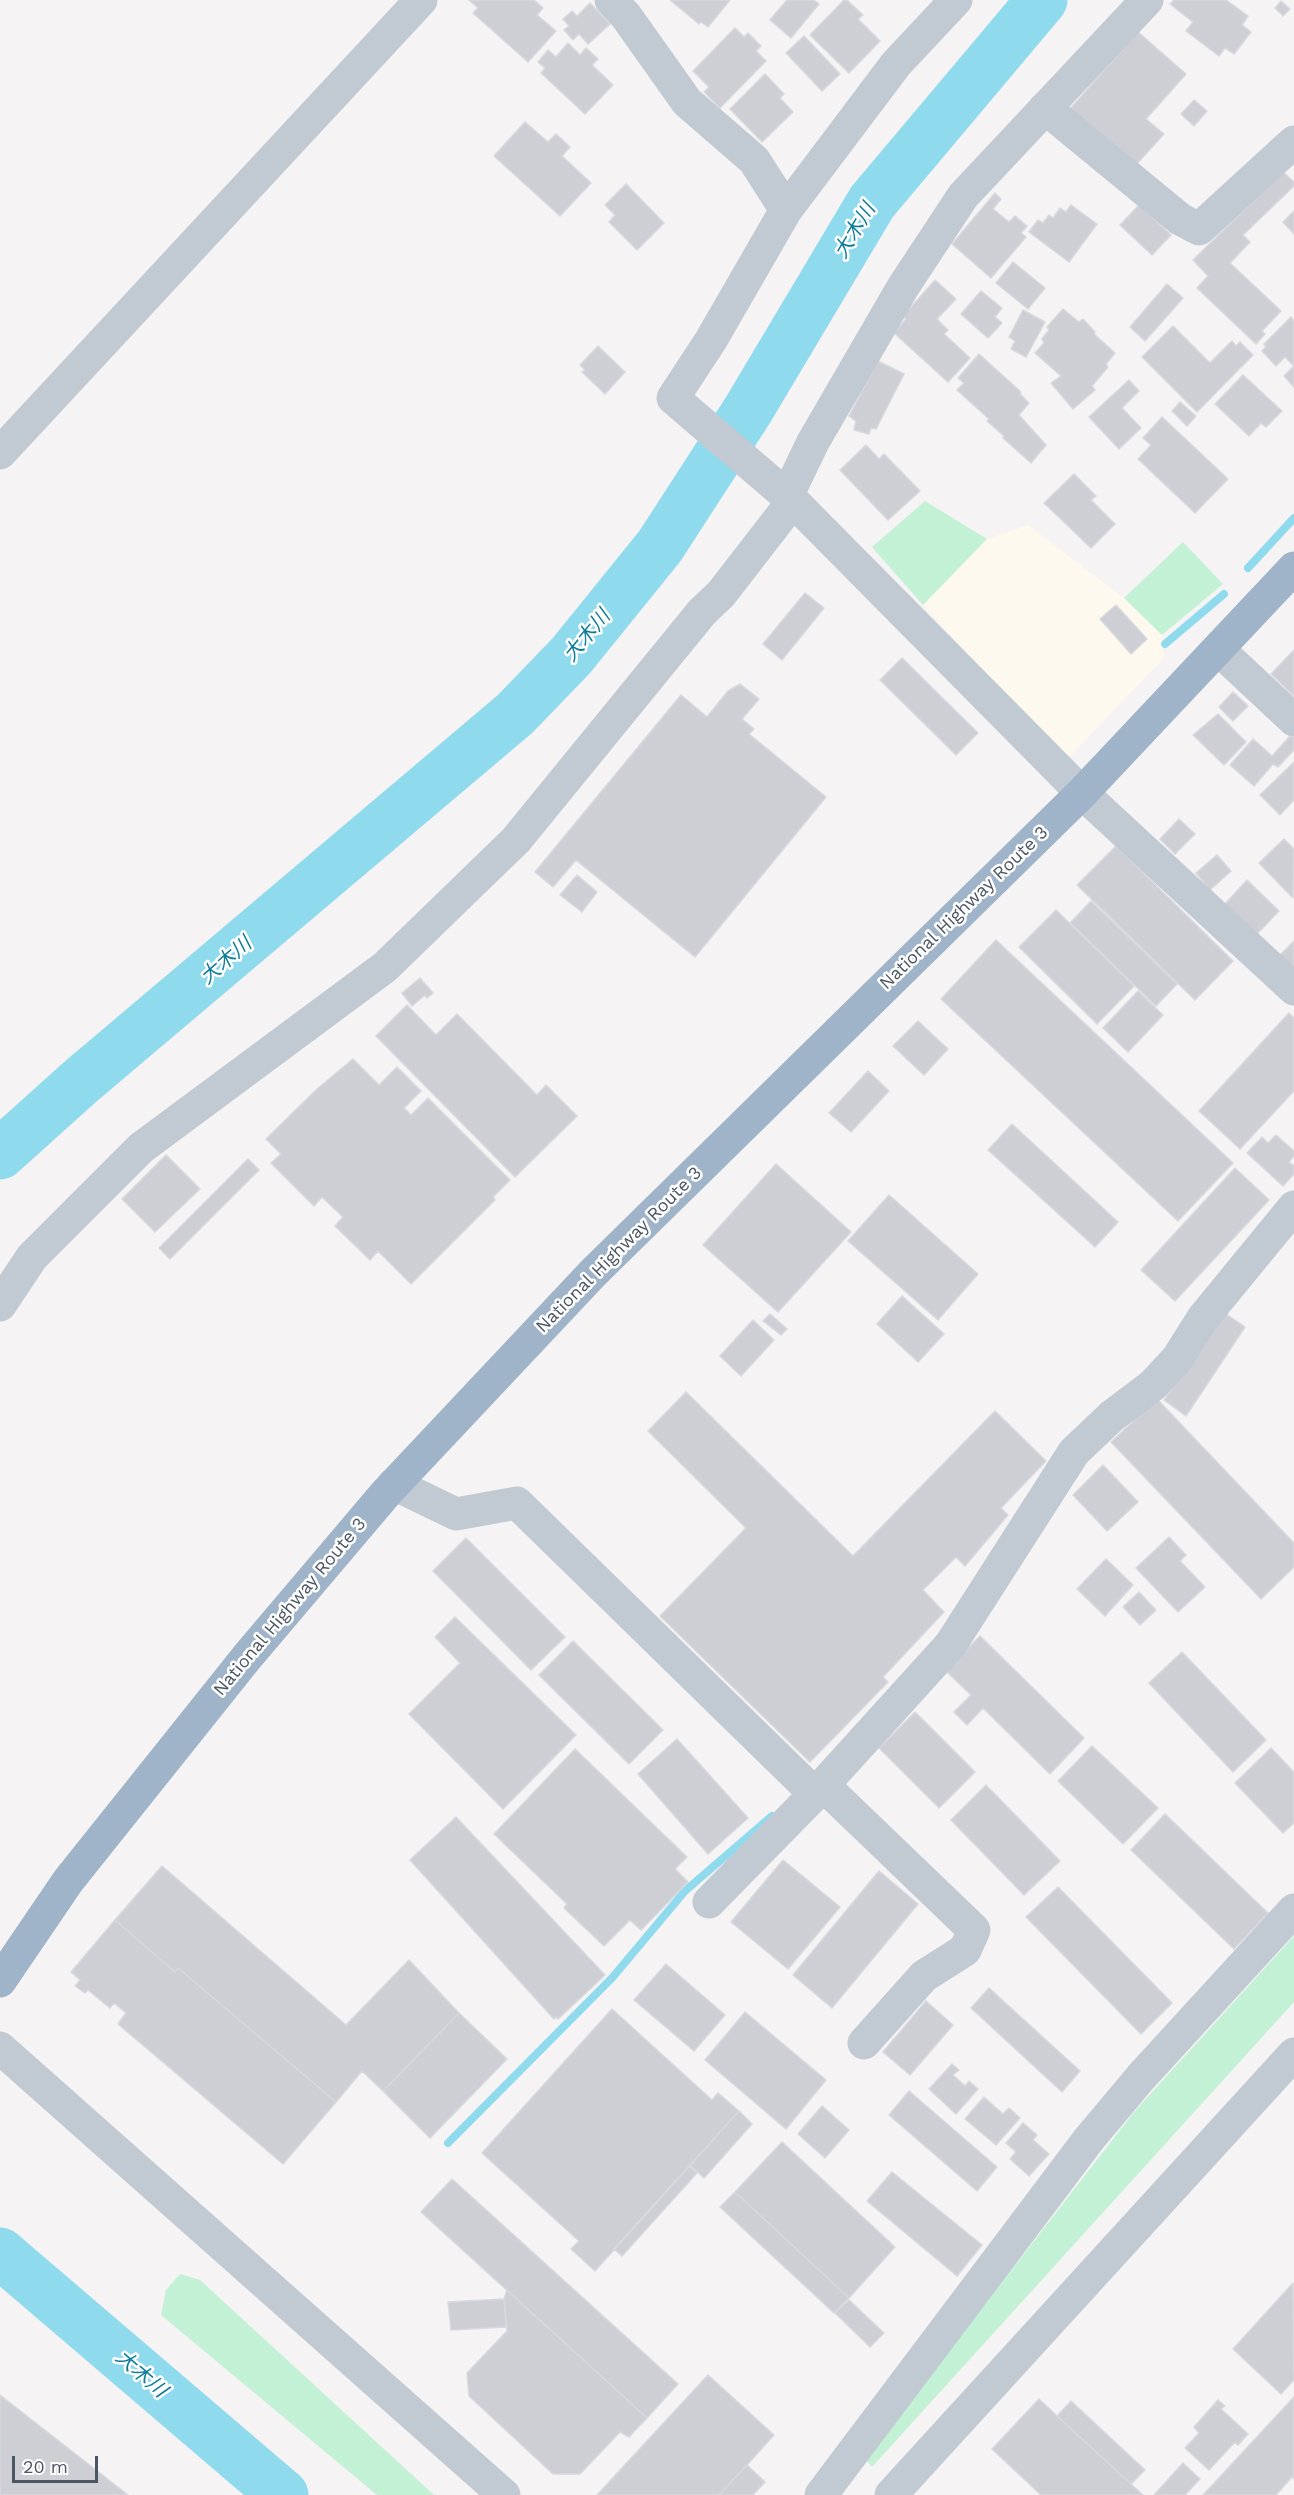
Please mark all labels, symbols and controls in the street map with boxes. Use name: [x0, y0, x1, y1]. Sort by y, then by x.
water label: 大木川: [829, 199, 881, 263]
water label: 大木川: [559, 605, 615, 667]
street label: National Highway Route 3: [875, 822, 1053, 994]
water label: 大木川: [195, 932, 257, 990]
street label: National Highway Route 3: [532, 1163, 706, 1337]
street label: National Highway Route 3: [209, 1514, 371, 1700]
water label: 大木川: [110, 2345, 172, 2403]
scale bar: [15, 2444, 100, 2482]
text: 20 m: [23, 2456, 68, 2477]

